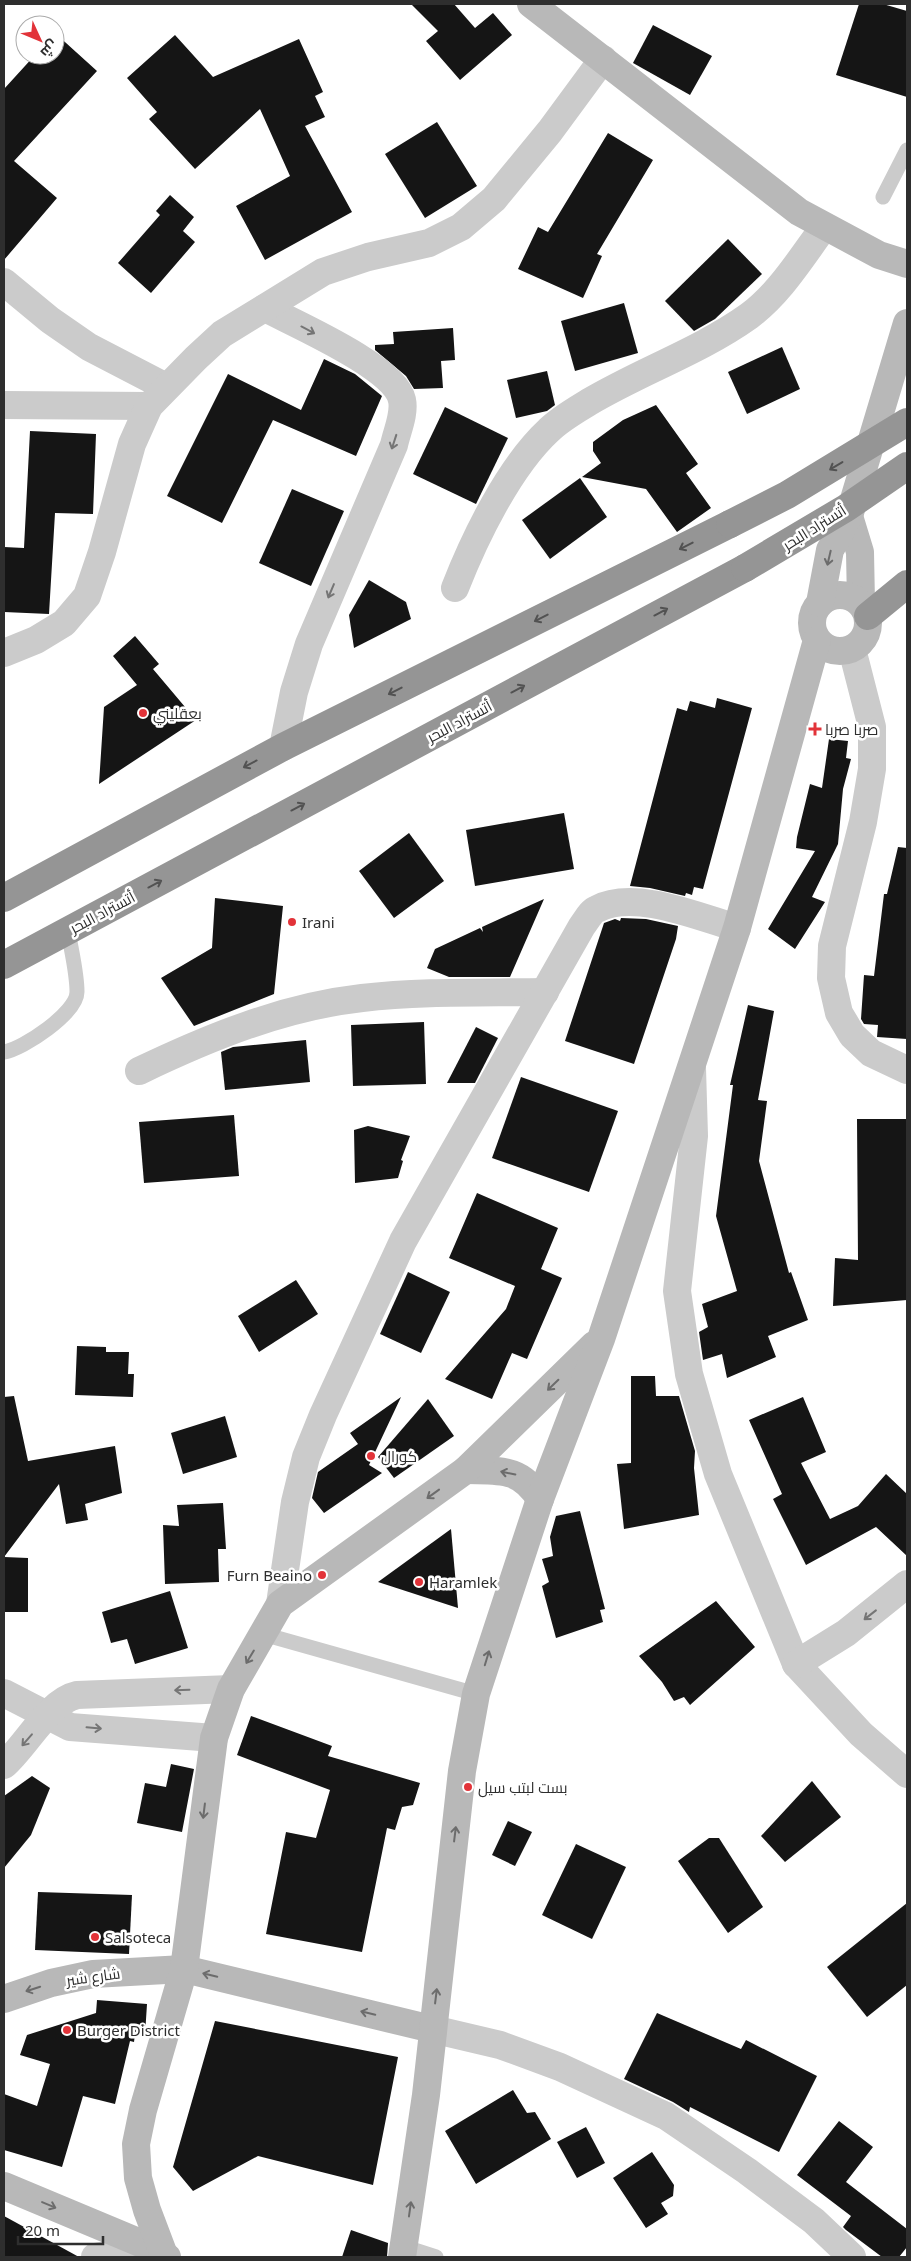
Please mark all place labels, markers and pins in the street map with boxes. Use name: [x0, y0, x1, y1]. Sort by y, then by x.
place label: بعقليني: [153, 703, 202, 726]
marker: بعقليني: [137, 707, 149, 719]
place label: صربا صربا: [825, 719, 878, 739]
marker: صربا صربا: [809, 723, 821, 735]
place label: Irani: [302, 912, 335, 932]
marker: Irani: [286, 916, 298, 928]
place label: كورال: [381, 1446, 417, 1466]
marker: كورال: [365, 1450, 377, 1462]
place label: Furn Beaino: [227, 1565, 312, 1585]
marker: Furn Beaino: [316, 1569, 328, 1581]
place label: Haramlek: [429, 1572, 497, 1592]
marker: Haramlek: [413, 1576, 425, 1588]
place label: بست لبتب سيل: [478, 1777, 567, 1798]
marker: بست لبتب سيل: [462, 1781, 474, 1793]
place label: Salsoteca: [105, 1927, 171, 1947]
marker: Salsoteca: [89, 1931, 101, 1943]
place label: Burger District: [77, 2020, 181, 2040]
marker: Burger District: [61, 2024, 73, 2036]

